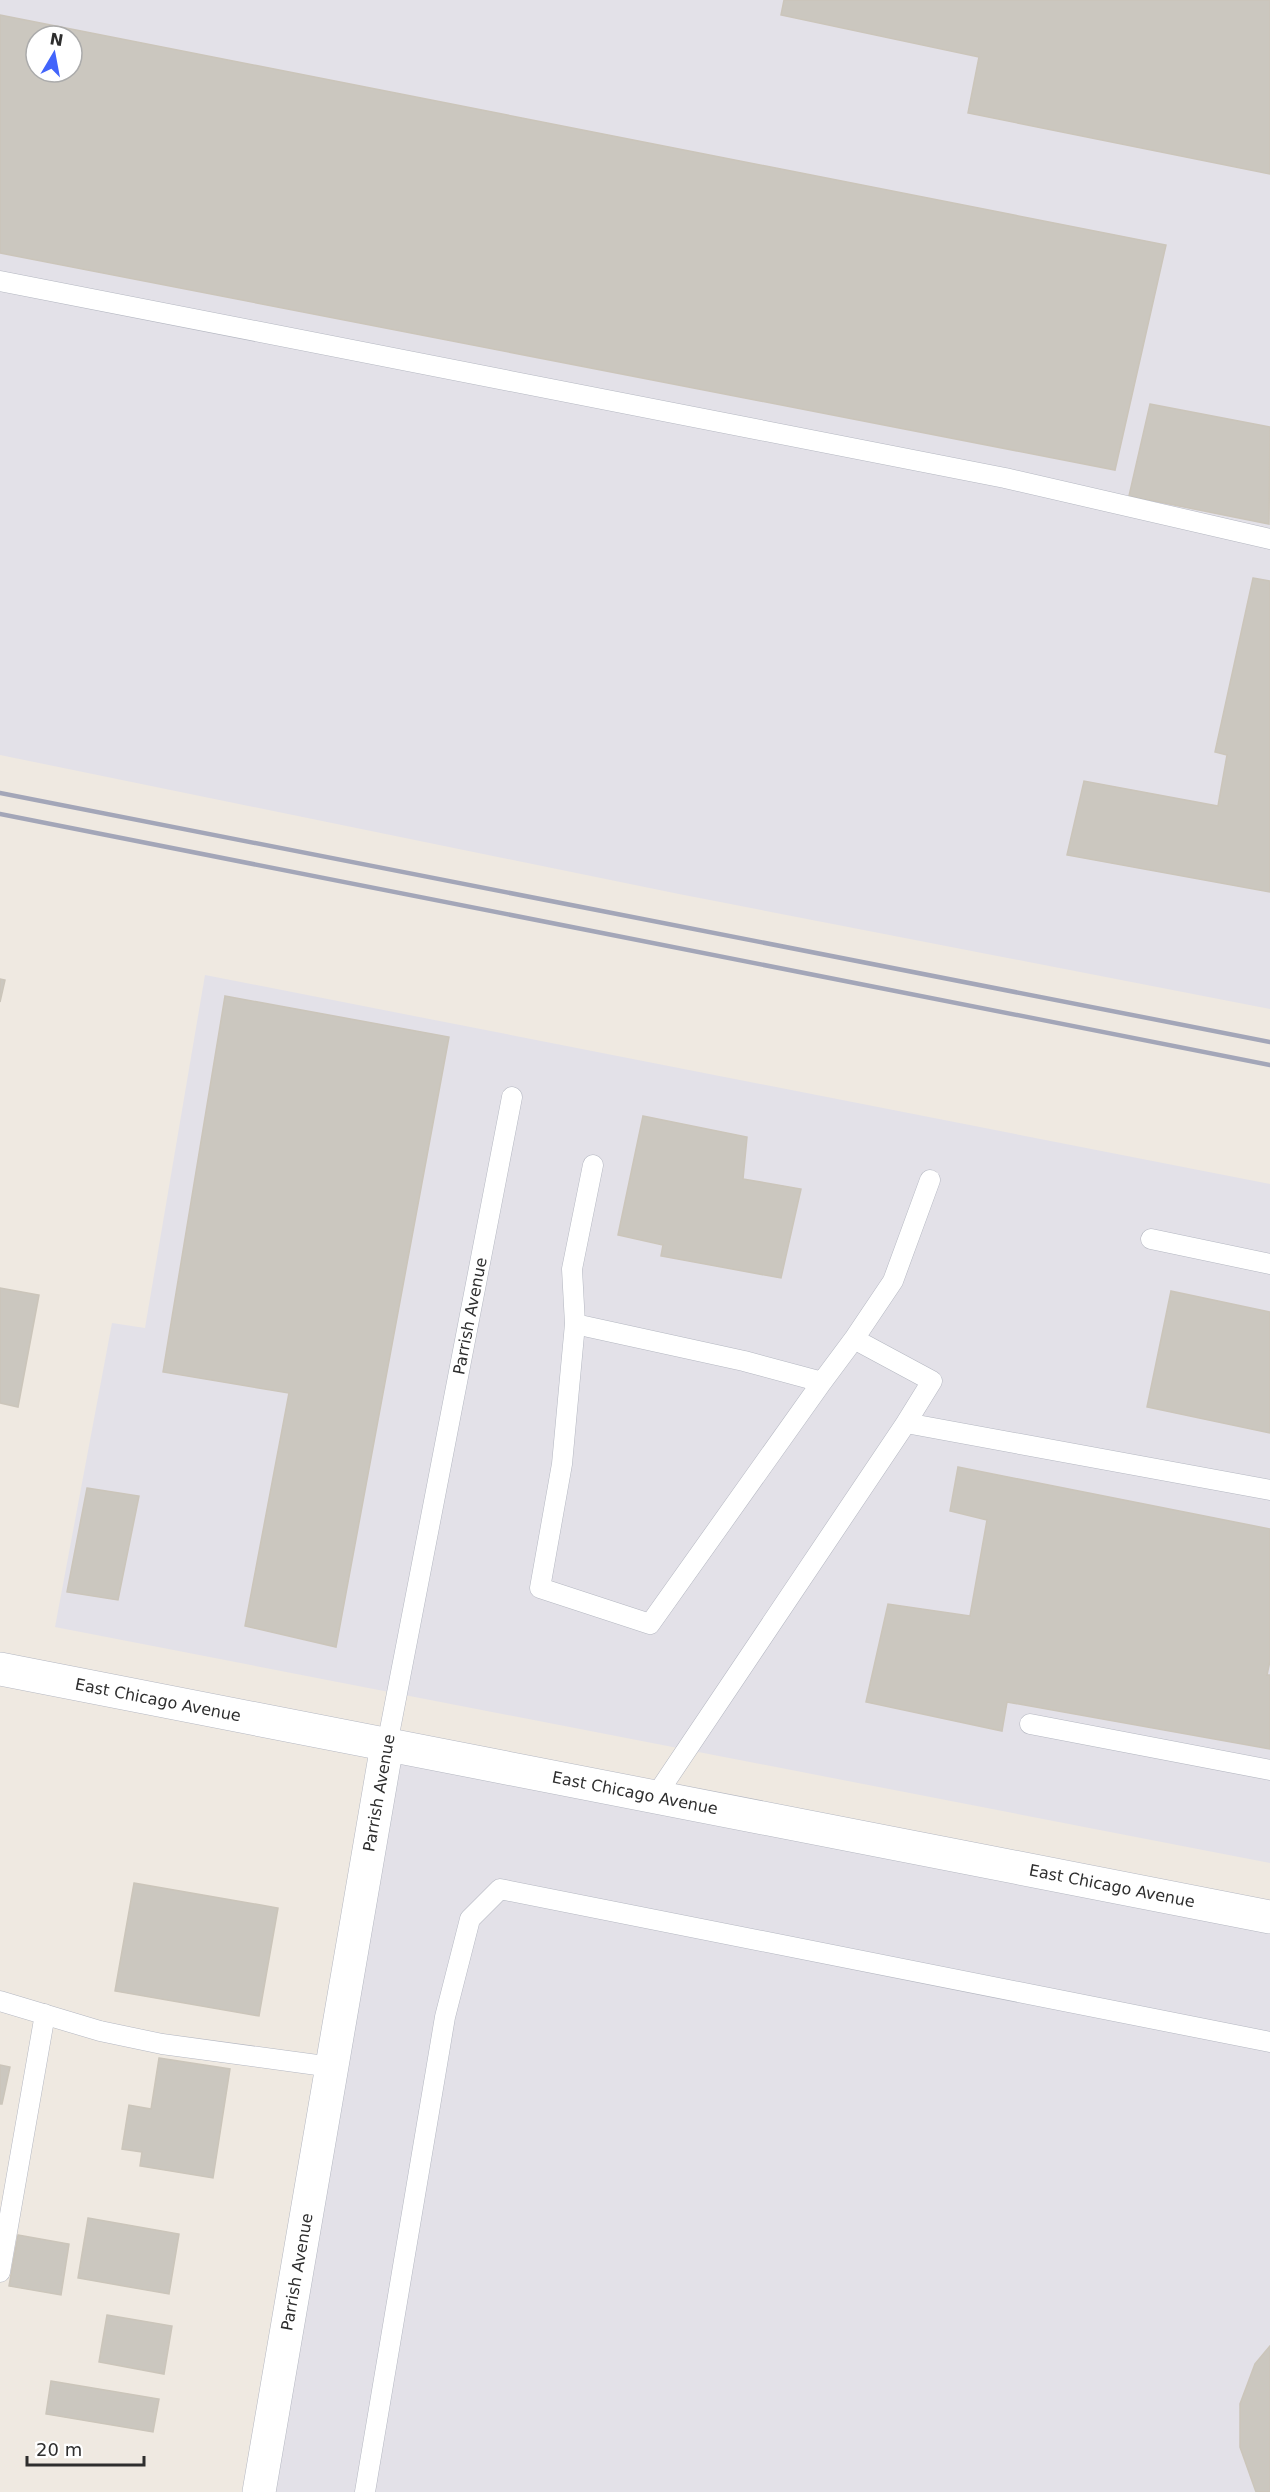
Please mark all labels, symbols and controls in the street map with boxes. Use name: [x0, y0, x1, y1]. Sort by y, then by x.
north arrow: [24, 24, 84, 84]
text: N: [48, 29, 65, 50]
street label: Parrish Avenue: [449, 1256, 491, 1376]
street label: East Chicago Avenue: [74, 1675, 242, 1725]
street label: Parrish Avenue: [359, 1733, 399, 1853]
street label: East Chicago Avenue: [551, 1768, 719, 1818]
street label: East Chicago Avenue: [1028, 1861, 1196, 1911]
street label: Parrish Avenue: [277, 2212, 317, 2332]
scale bar: [27, 2429, 144, 2467]
text: 20 m: [36, 2439, 82, 2460]

